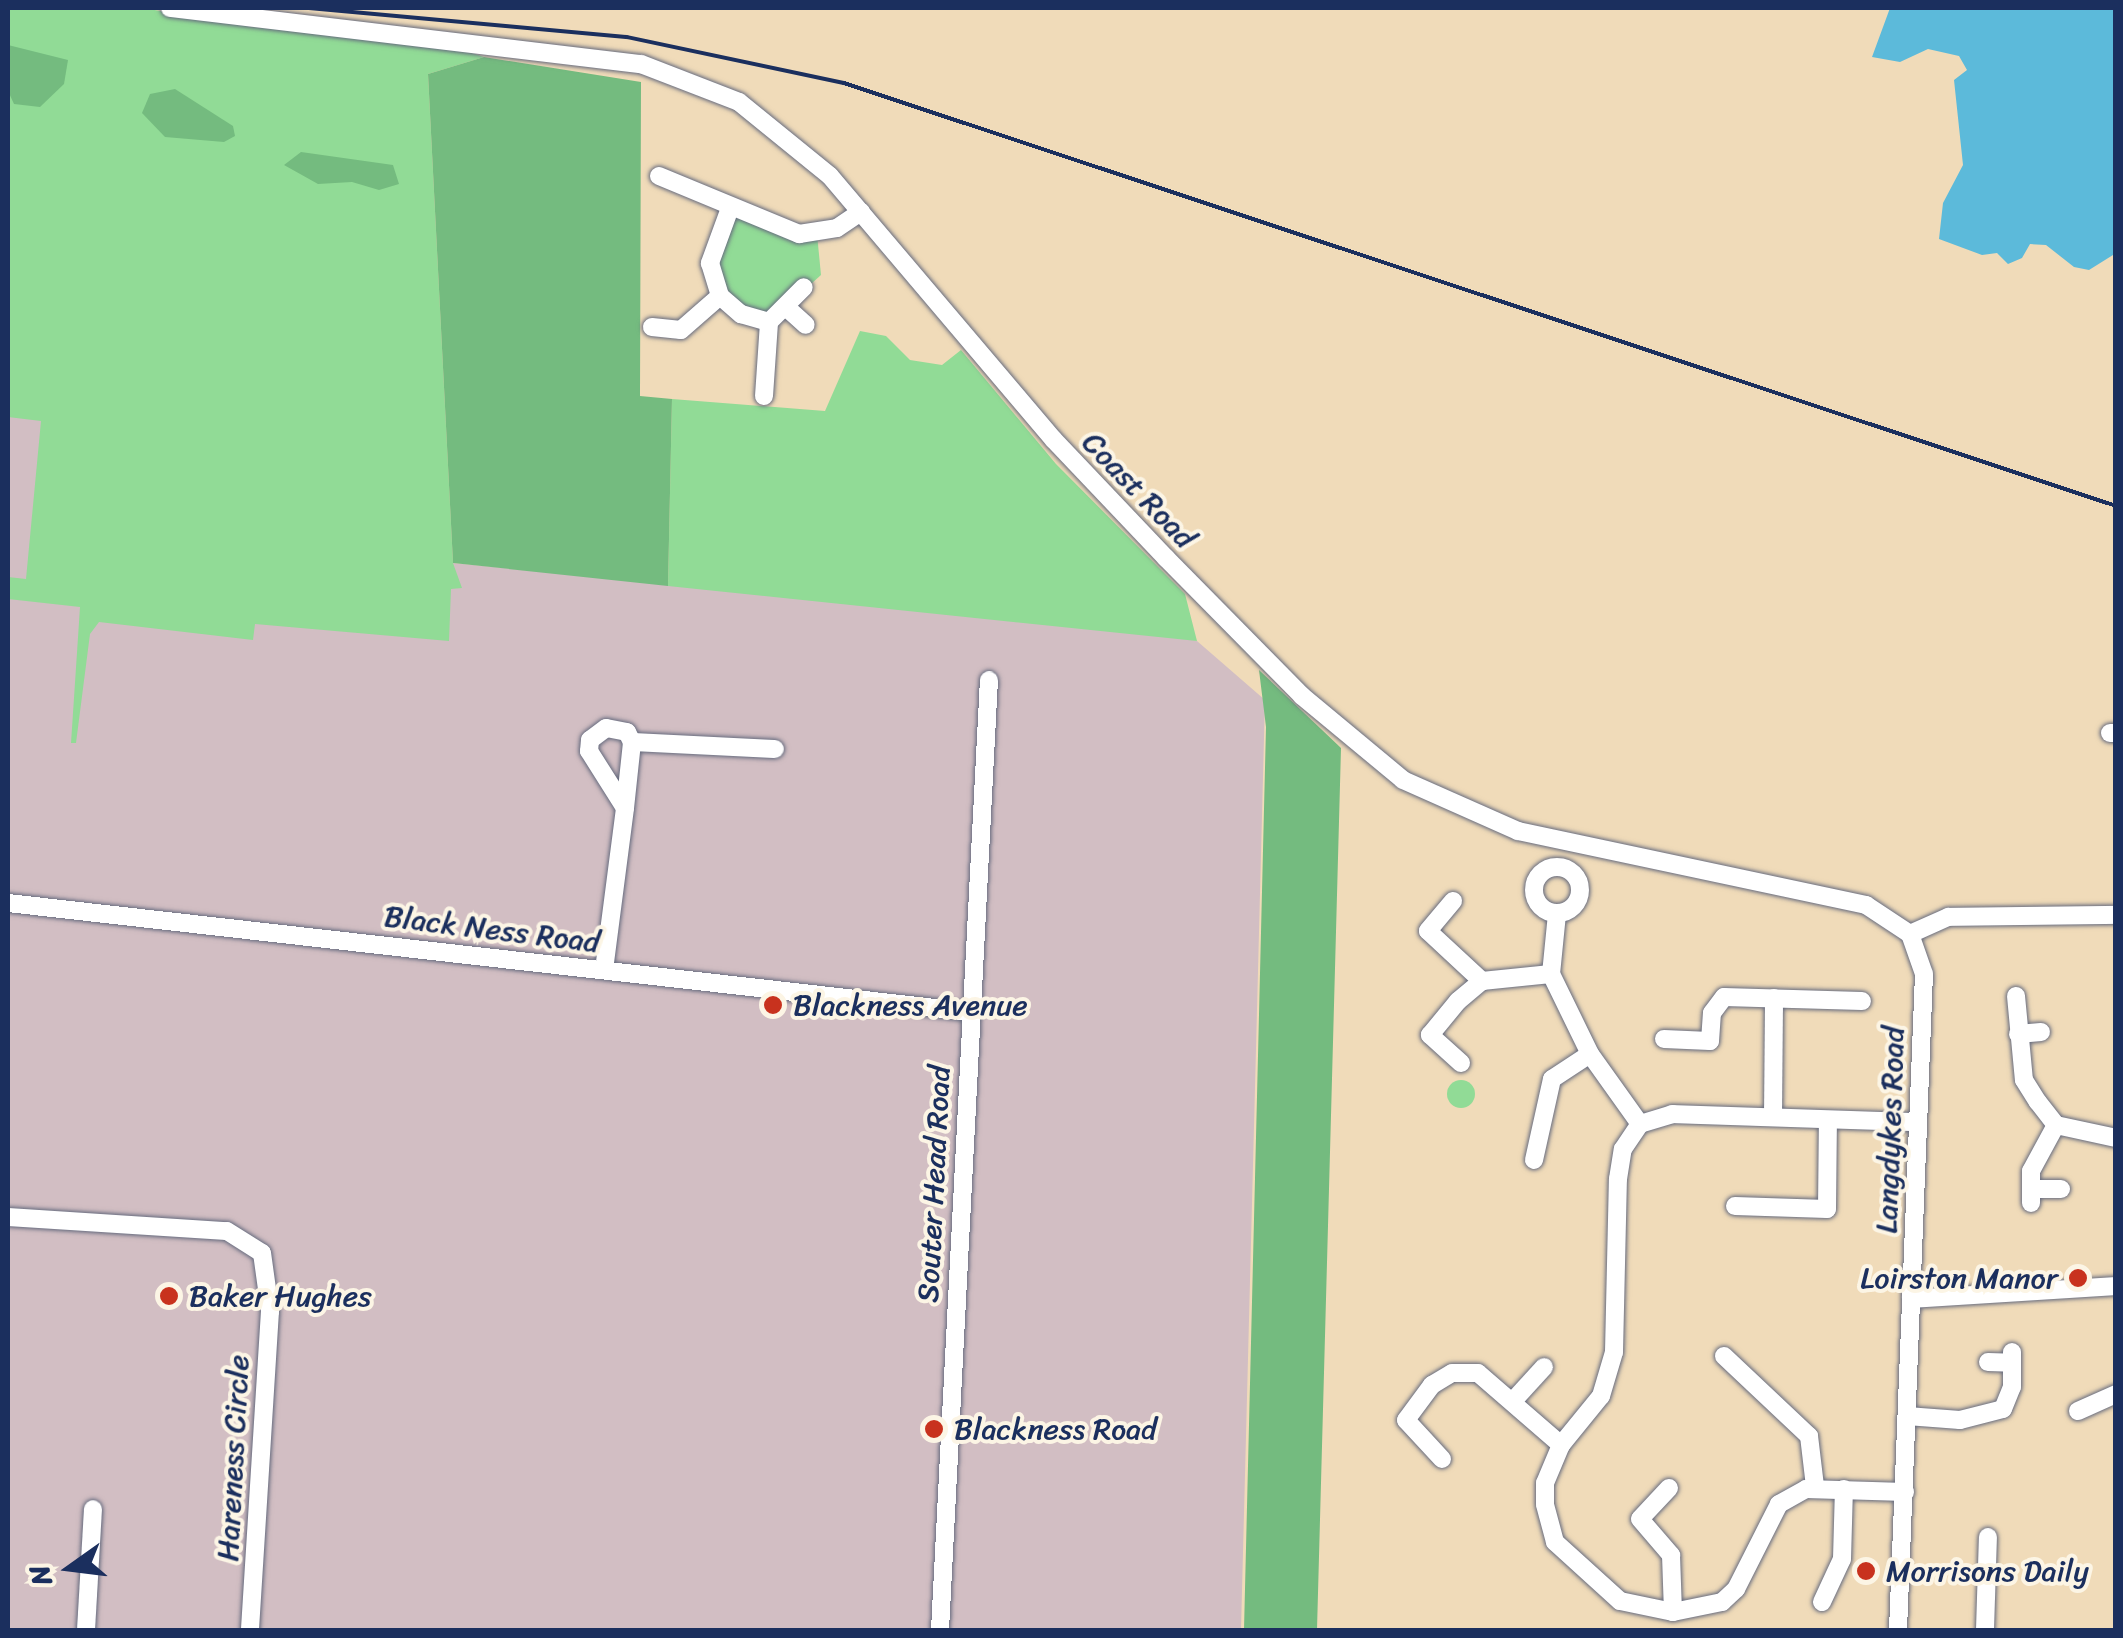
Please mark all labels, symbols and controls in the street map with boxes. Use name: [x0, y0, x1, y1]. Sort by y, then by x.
street label: Coast Road: [1075, 424, 1203, 556]
street label: Black Ness Road: [382, 898, 602, 960]
place label: Blackness Avenue: [793, 987, 1028, 1023]
marker: Blackness Avenue: [762, 994, 784, 1016]
street label: Langdykes Road: [1868, 1026, 1912, 1234]
street label: Souter Head Road: [910, 1064, 958, 1304]
place label: Loirston Manor: [1860, 1260, 2058, 1296]
marker: Loirston Manor: [2067, 1267, 2089, 1289]
place label: Baker Hughes: [189, 1278, 370, 1314]
marker: Baker Hughes: [158, 1285, 180, 1307]
street label: Hareness Circle: [210, 1354, 256, 1562]
place label: Blackness Road: [954, 1411, 1157, 1447]
marker: Blackness Road: [923, 1418, 945, 1440]
north arrow: [20, 1518, 120, 1618]
place label: Morrisons Daily: [1886, 1553, 2089, 1589]
text: N: [14, 1560, 67, 1591]
marker: Morrisons Daily: [1855, 1560, 1877, 1582]

